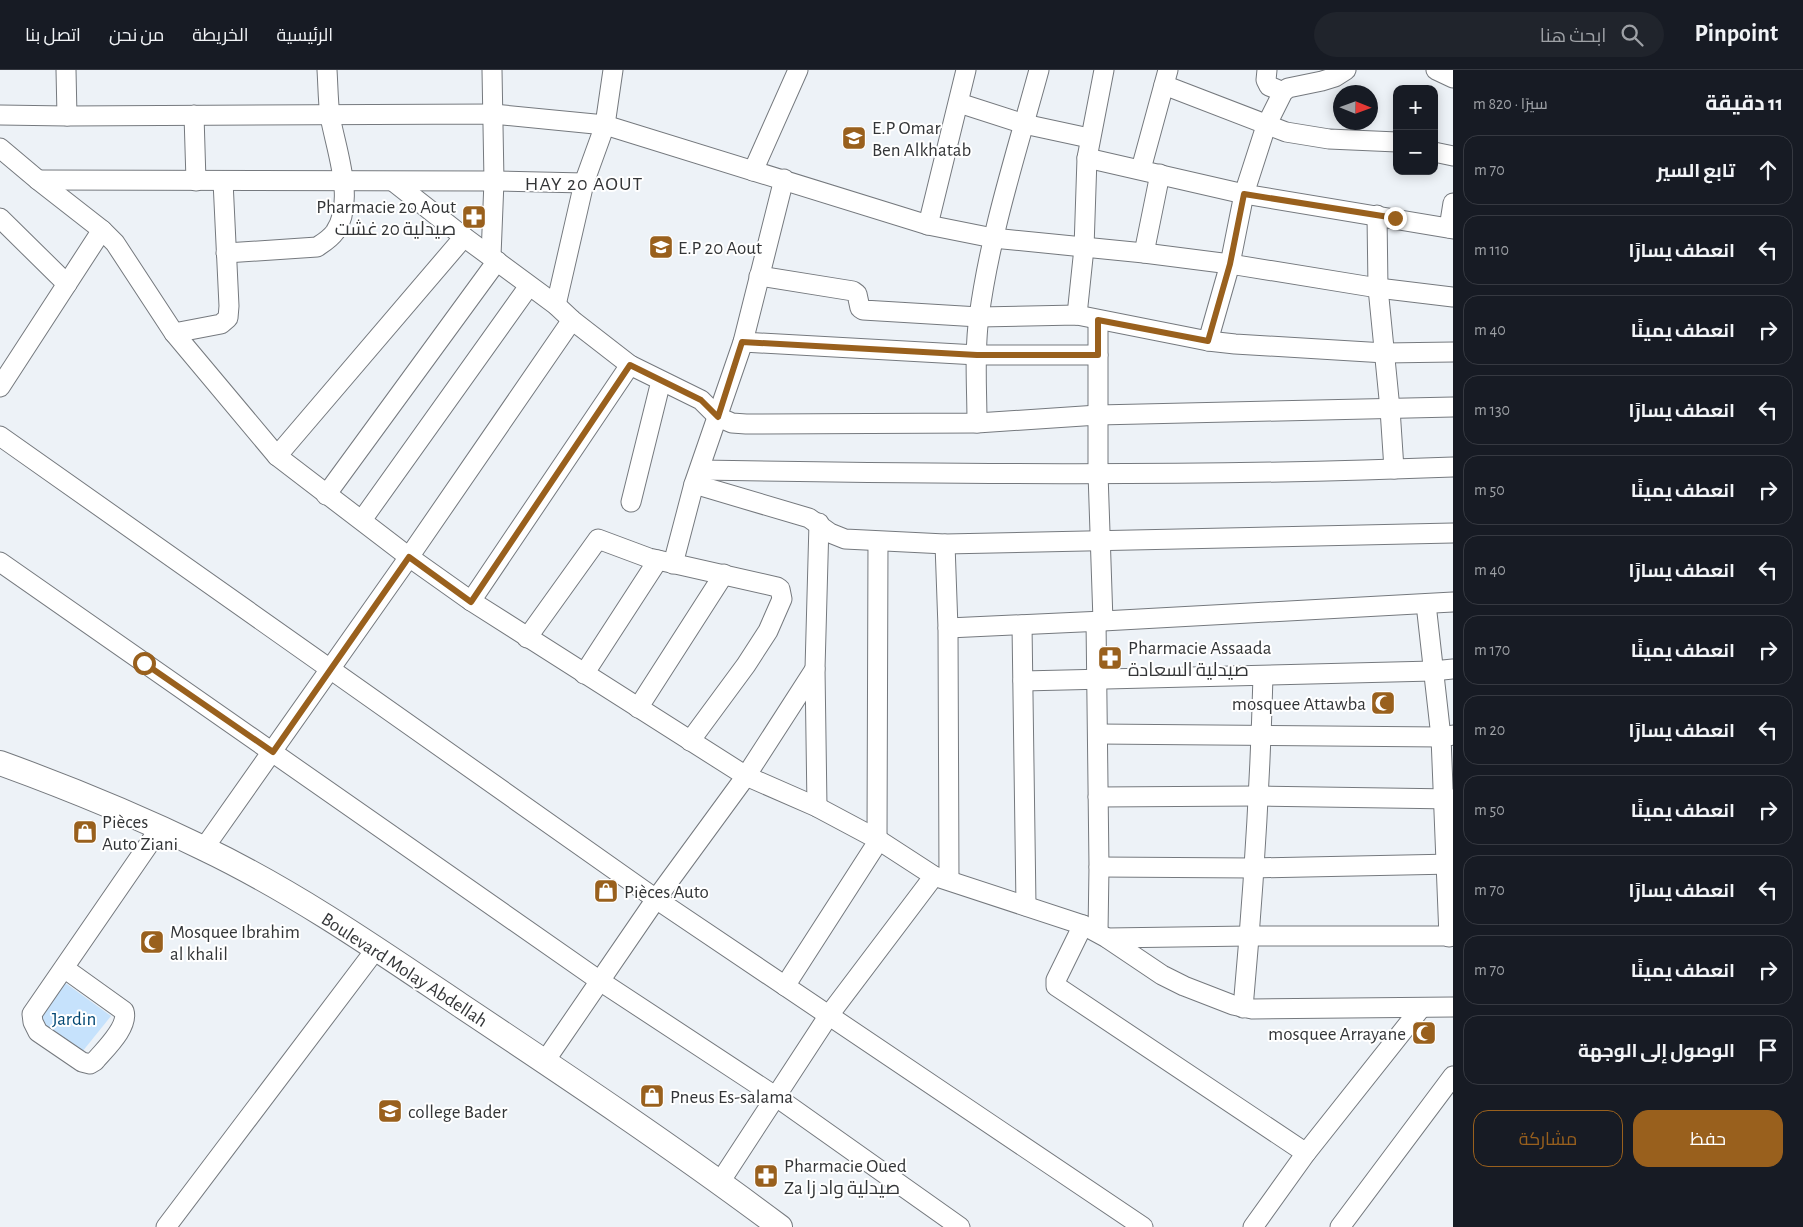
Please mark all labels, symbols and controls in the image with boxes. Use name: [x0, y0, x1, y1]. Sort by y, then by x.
search box: [1314, 12, 1664, 57]
icon: search: [1618, 21, 1646, 49]
text: Pinpoint: [1694, 22, 1778, 46]
text: اتصل بنا: [25, 27, 81, 45]
text: من نحن: [109, 27, 164, 45]
text: الخريطة: [192, 27, 249, 45]
text: الرئيسية: [277, 27, 333, 45]
text: ابحث هنا: [1540, 27, 1606, 46]
north arrow: [1333, 85, 1378, 130]
map controls: [1393, 85, 1438, 175]
button: +: [1393, 85, 1438, 130]
text: 11 دقيقة: [1705, 93, 1783, 114]
text: سيرًا · 820 m: [1473, 96, 1548, 112]
place label: E.P Omar Ben Alkhatab: [872, 119, 971, 160]
school or university icon: E.P Omar Ben Alkhatab: [841, 125, 867, 151]
button: −: [1393, 130, 1438, 175]
icon: ahead: [1754, 156, 1782, 184]
text: 70 m: [1474, 162, 1505, 178]
text: تابع السير: [1657, 162, 1735, 181]
district label: HAY 20 AOUT: [525, 174, 643, 194]
place label: Pharmacie 20 Aout صيدلية 20 غشت: [316, 198, 456, 239]
pharmacy icon: Pharmacie 20 Aout صيدلية 20 غشت: [461, 204, 487, 230]
route end: [1384, 207, 1407, 230]
school or university icon: E.P 20 Aout: [648, 234, 674, 260]
icon: left: [1754, 236, 1782, 264]
place label: E.P 20 Aout: [678, 239, 762, 258]
text: 110 m: [1474, 242, 1509, 258]
text: انعطف يسارًا: [1629, 242, 1735, 261]
icon: right: [1754, 316, 1782, 344]
text: 40 m: [1474, 322, 1506, 338]
text: انعطف يمينًا: [1631, 322, 1735, 341]
icon: left: [1754, 396, 1782, 424]
text: 130 m: [1474, 402, 1510, 418]
text: انعطف يسارًا: [1629, 402, 1735, 421]
icon: right: [1754, 476, 1782, 504]
text: 50 m: [1474, 482, 1505, 498]
text: انعطف يمينًا: [1631, 482, 1735, 501]
icon: left: [1754, 556, 1782, 584]
text: 40 m: [1474, 562, 1506, 578]
text: انعطف يسارًا: [1629, 562, 1735, 581]
icon: right: [1754, 636, 1782, 664]
place label: Pharmacie Assaada صيدلية السعادة: [1128, 639, 1272, 680]
text: 170 m: [1474, 642, 1510, 658]
text: انعطف يمينًا: [1631, 642, 1735, 661]
pharmacy icon: Pharmacie Assaada صيدلية السعادة: [1097, 645, 1123, 671]
route start: [133, 652, 156, 675]
mosque icon: mosquee Attawba: [1370, 690, 1396, 716]
place label: mosquee Attawba: [1232, 695, 1366, 714]
icon: left: [1754, 716, 1782, 744]
text: 20 m: [1474, 722, 1505, 738]
text: انعطف يسارًا: [1629, 722, 1735, 741]
icon: right: [1754, 796, 1782, 824]
text: 50 m: [1474, 802, 1505, 818]
text: انعطف يمينًا: [1631, 802, 1735, 821]
place label: Pièces Auto Ziani: [102, 813, 178, 854]
shop icon: Pièces Auto Ziani: [72, 819, 98, 845]
icon: left: [1754, 876, 1782, 904]
shop icon: Pièces Auto: [593, 878, 619, 904]
text: 70 m: [1474, 882, 1505, 898]
text: انعطف يسارًا: [1629, 882, 1735, 901]
place label: Pièces Auto: [624, 883, 709, 902]
street label: Boulevard Molay Abdellah: [318, 910, 491, 1031]
place label: Mosquee Ibrahim al khalil: [170, 923, 300, 964]
mosque icon: Mosquee Ibrahim al khalil: [139, 929, 165, 955]
icon: right: [1754, 956, 1782, 984]
text: 70 m: [1474, 962, 1505, 978]
text: انعطف يمينًا: [1631, 962, 1735, 981]
park label: Jardin: [52, 1010, 96, 1029]
mosque icon: mosquee Arrayane: [1411, 1020, 1437, 1046]
place label: mosquee Arrayane: [1268, 1025, 1406, 1044]
icon: arrive: [1754, 1036, 1782, 1064]
text: الوصول إلى الوجهة: [1578, 1042, 1735, 1061]
shop icon: Pneus Es-salama: [639, 1083, 665, 1109]
place label: Pneus Es-salama: [670, 1088, 793, 1107]
school or university icon: college Bader: [377, 1098, 403, 1124]
place label: college Bader: [408, 1103, 507, 1122]
button: مشاركة: [1473, 1110, 1623, 1167]
button: حفظ: [1633, 1110, 1783, 1167]
place label: Pharmacie Oued Za صيدلية واد زا: [784, 1157, 907, 1199]
pharmacy icon: Pharmacie Oued Za صيدلية واد زا: [753, 1163, 779, 1189]

